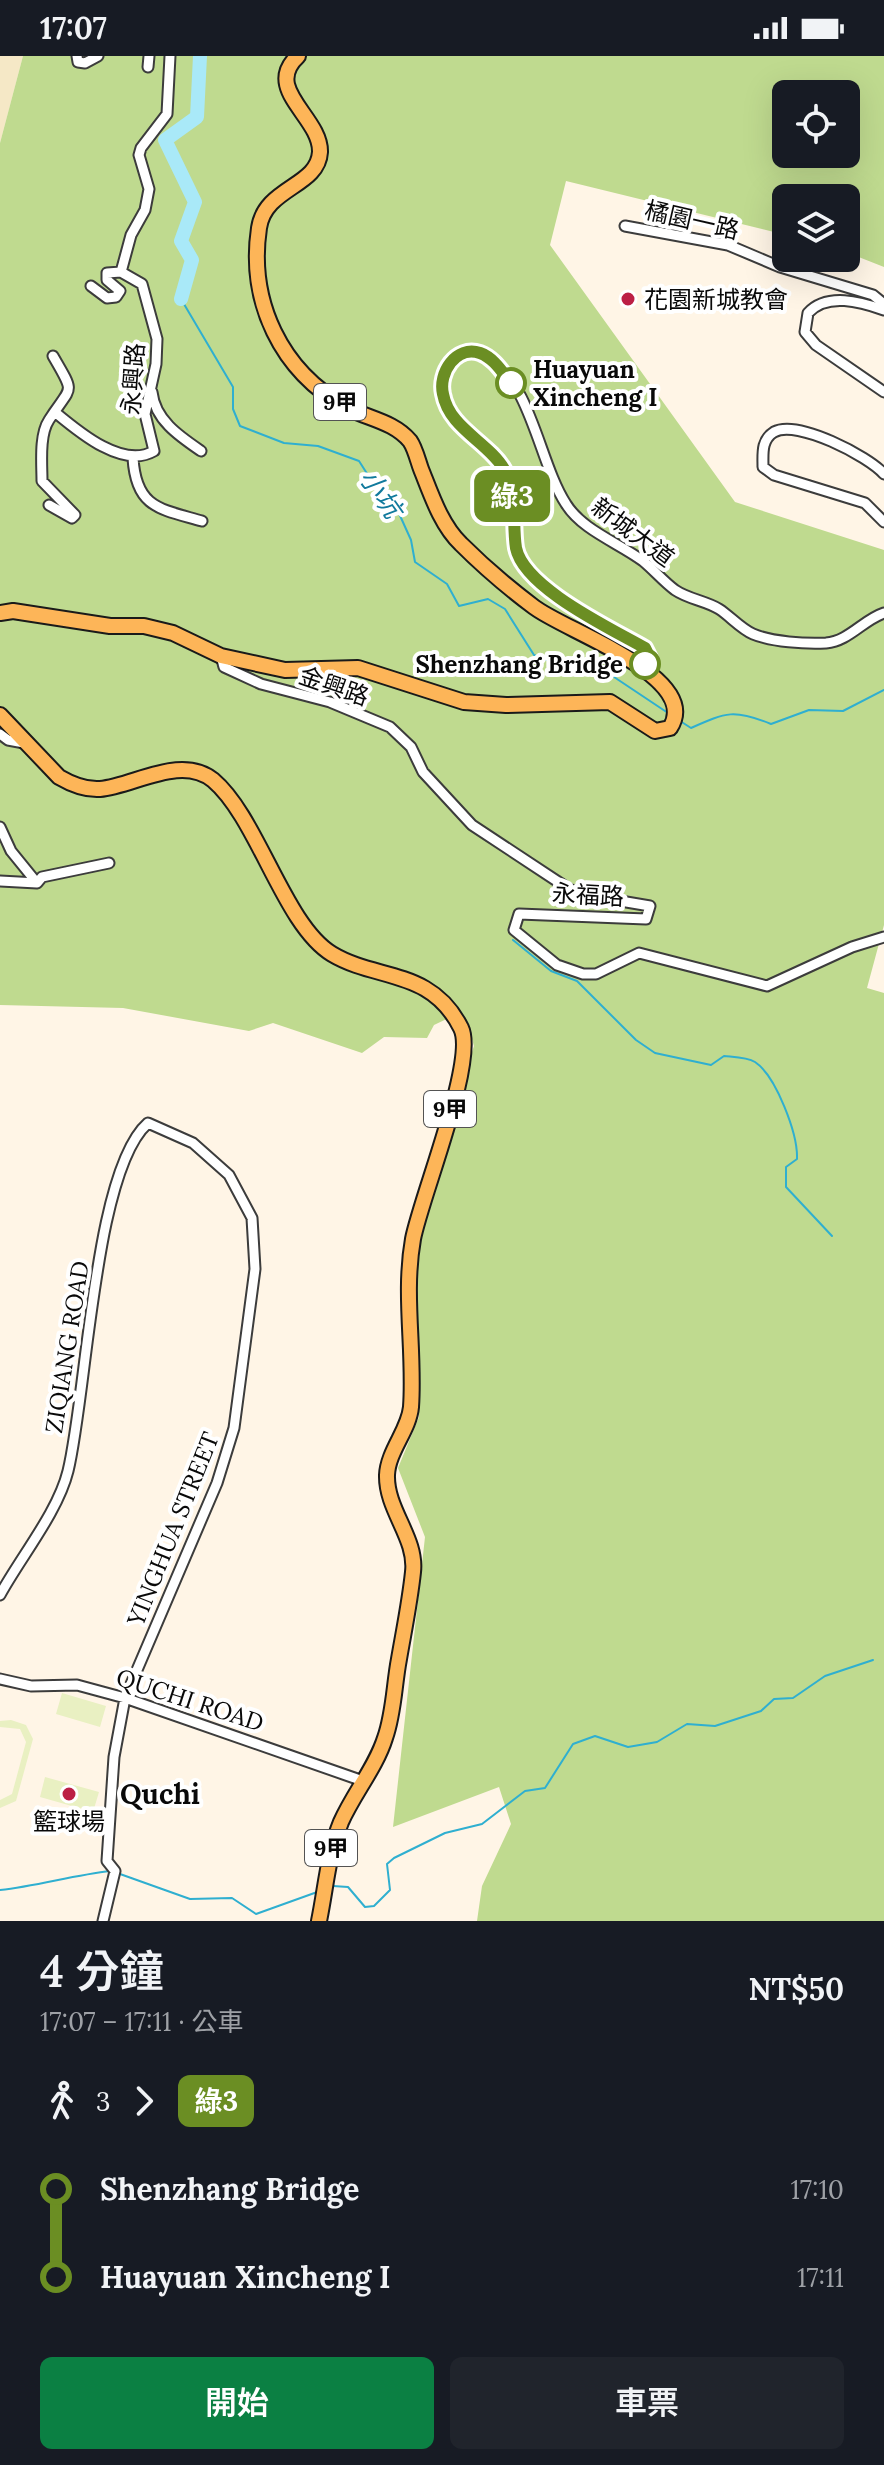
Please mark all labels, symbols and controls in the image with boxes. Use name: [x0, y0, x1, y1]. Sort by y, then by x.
text: 17:07: [40, 9, 107, 47]
map controls: [772, 80, 860, 272]
button: locate: [772, 80, 860, 168]
button: layers: [772, 184, 860, 272]
street label: 橘園一路: [642, 194, 742, 246]
place label: 花園新城教會: [644, 284, 788, 315]
marker: 花園新城教會: [619, 290, 637, 308]
street label: 永興路: [115, 342, 151, 416]
place label: Huayuan Xincheng I: [533, 354, 657, 413]
marker: Huayuan Xincheng I: [496, 368, 526, 398]
road number: 9甲: [314, 384, 366, 420]
water label: 小坑: [353, 462, 412, 527]
line badge: 綠3: [476, 470, 548, 522]
text: 綠3: [490, 478, 534, 514]
street label: 新城大道: [585, 491, 681, 573]
place label: Shenzhang Bridge: [415, 649, 623, 680]
marker: Shenzhang Bridge: [630, 649, 660, 679]
street label: 金興路: [295, 660, 373, 712]
street label: 永福路: [551, 878, 625, 912]
road number: 9甲: [424, 1091, 476, 1127]
street label: ZIQIANG ROAD: [38, 1259, 96, 1435]
street label: YINGHUA STREET: [120, 1427, 226, 1631]
street label: QUCHI ROAD: [112, 1662, 268, 1738]
district label: Quchi: [120, 1776, 200, 1812]
marker: 籃球場: [60, 1785, 78, 1803]
place label: 籃球場: [33, 1806, 105, 1837]
road number: 9甲: [305, 1830, 357, 1866]
text: 4 分鐘: [40, 1943, 164, 1999]
text: NT$50: [748, 1970, 844, 2008]
text: 17:07 – 17:11 · 公車: [40, 2005, 244, 2038]
icon: walk: [40, 2079, 84, 2123]
icon: forward: [122, 2079, 166, 2123]
text: 綠3: [194, 2083, 238, 2119]
text: 3: [96, 2085, 110, 2118]
text: Shenzhang Bridge: [100, 2170, 359, 2208]
text: 17:10: [790, 2173, 844, 2206]
text: Huayuan Xincheng I: [100, 2258, 391, 2296]
text: 17:11: [797, 2261, 844, 2294]
button: 開始: [40, 2357, 434, 2449]
button: 車票: [450, 2357, 844, 2449]

